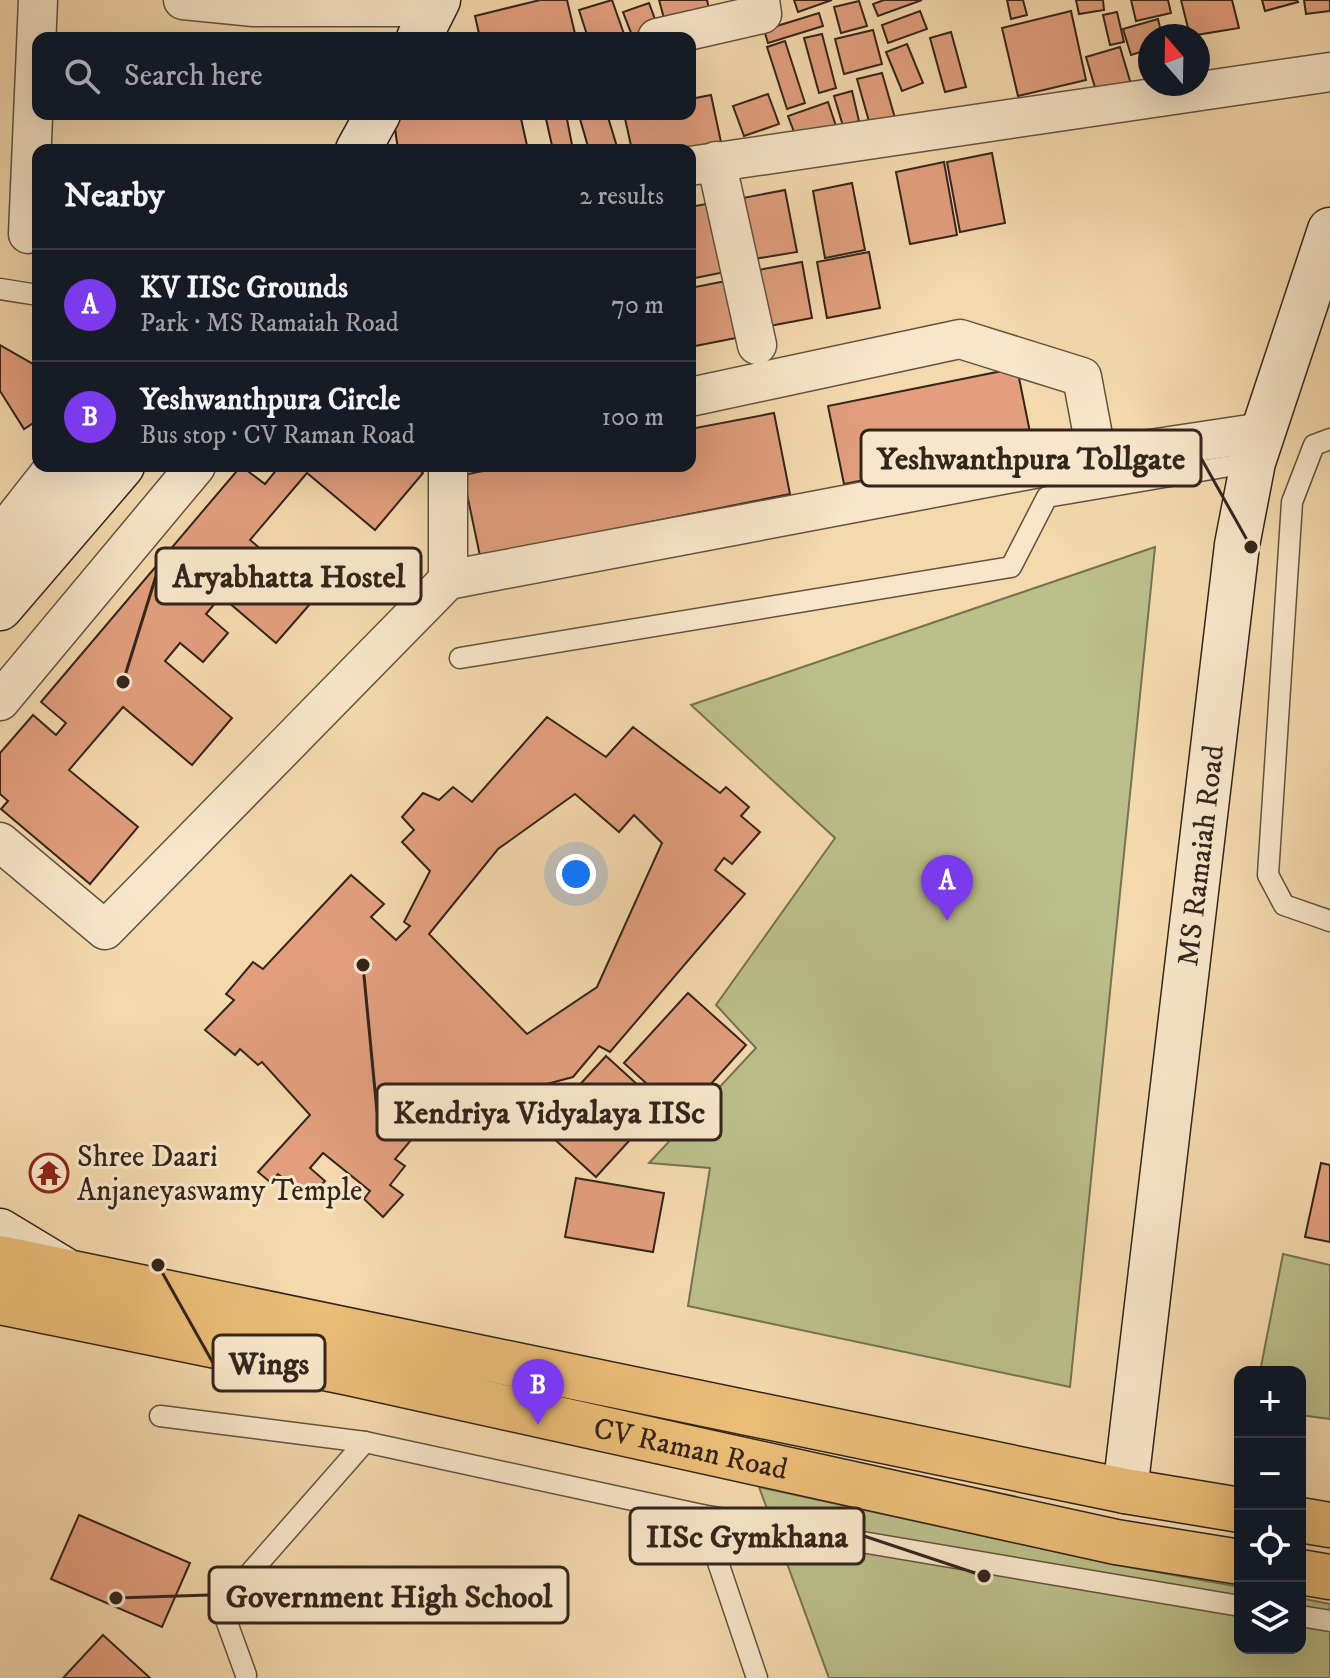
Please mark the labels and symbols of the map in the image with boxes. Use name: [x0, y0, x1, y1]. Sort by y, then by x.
north arrow: [1138, 24, 1210, 96]
callout: Yeshwanthpura Tollgate: [861, 430, 1201, 486]
text: Yeshwanthpura Tollgate: [876, 440, 1185, 480]
callout: Aryabhatta Hostel: [156, 548, 421, 604]
text: Aryabhatta Hostel: [172, 558, 406, 598]
street label: MS Ramaiah Road: [1170, 743, 1233, 968]
your location: [556, 854, 596, 894]
pin: A: [921, 855, 973, 921]
callout: Kendriya Vidyalaya IISc: [377, 1084, 721, 1140]
text: Kendriya Vidyalaya IISc: [393, 1094, 705, 1134]
place label: Shree Daari Anjaneyaswamy Temple: [77, 1139, 363, 1210]
temple icon: Shree Daari Anjaneyaswamy Temple: [28, 1152, 70, 1194]
callout: Wings: [213, 1335, 325, 1391]
text: Wings: [228, 1345, 310, 1385]
pin: B: [512, 1359, 564, 1425]
street label: CV Raman Road: [590, 1410, 791, 1489]
callout: IISc Gymkhana: [630, 1508, 864, 1564]
text: IISc Gymkhana: [646, 1518, 848, 1558]
callout: Government High School: [209, 1567, 568, 1623]
text: Government High School: [226, 1578, 553, 1618]

